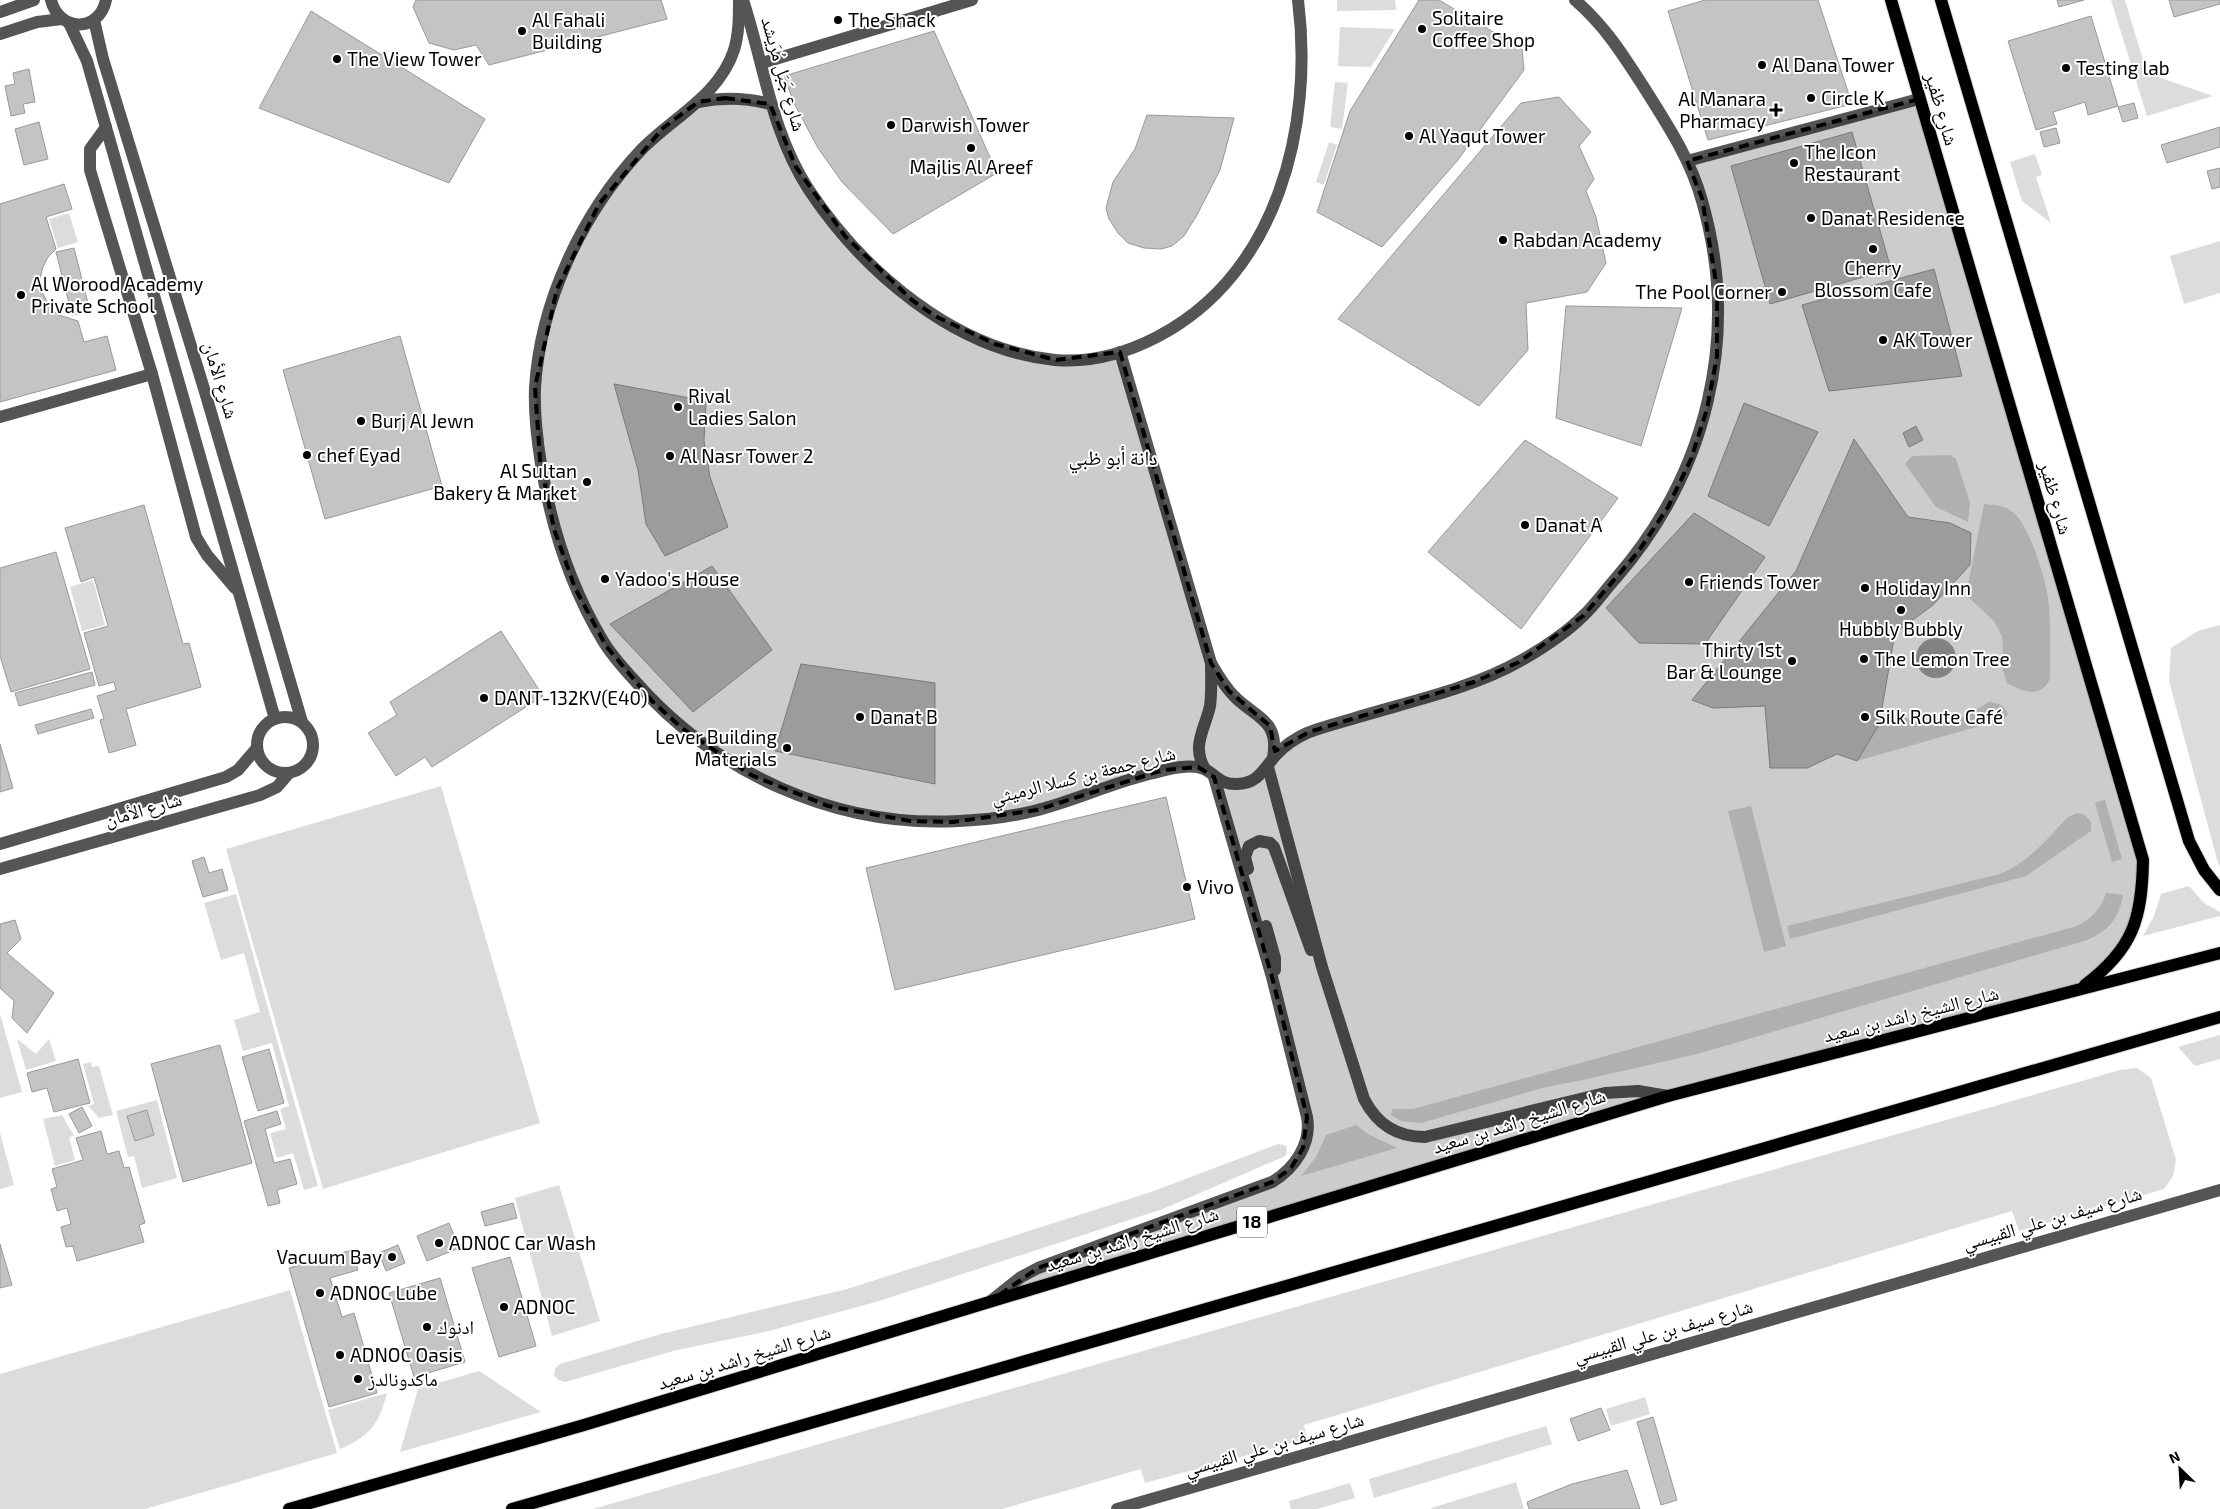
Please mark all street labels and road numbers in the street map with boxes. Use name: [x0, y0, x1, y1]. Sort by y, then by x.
street label: شارع جَبَل مُرَيشد: [756, 14, 812, 134]
street label: شارع ظفير: [1920, 69, 1964, 148]
street label: شارع الأمان: [198, 339, 244, 421]
street label: شارع ظفير: [2034, 458, 2078, 537]
street label: شارع جمعة بن كسلا الرميثي: [988, 740, 1179, 813]
street label: شارع الأمان: [102, 787, 184, 831]
street label: شارع الشيخ راشد بن سعيد: [1821, 981, 2001, 1048]
street label: شارع الشيخ راشد بن سعيد: [1430, 1083, 1609, 1160]
street label: شارع سيف بن علي القبيسي: [1960, 1181, 2146, 1259]
street label: شارع الشيخ راشد بن سعيد: [1043, 1201, 1222, 1278]
road number: 18: [1237, 1206, 1267, 1238]
street label: شارع سيف بن علي القبيسي: [1571, 1294, 1757, 1372]
street label: شارع الشيخ راشد بن سعيد: [655, 1319, 834, 1396]
street label: شارع سيف بن علي القبيسي: [1182, 1407, 1368, 1485]

